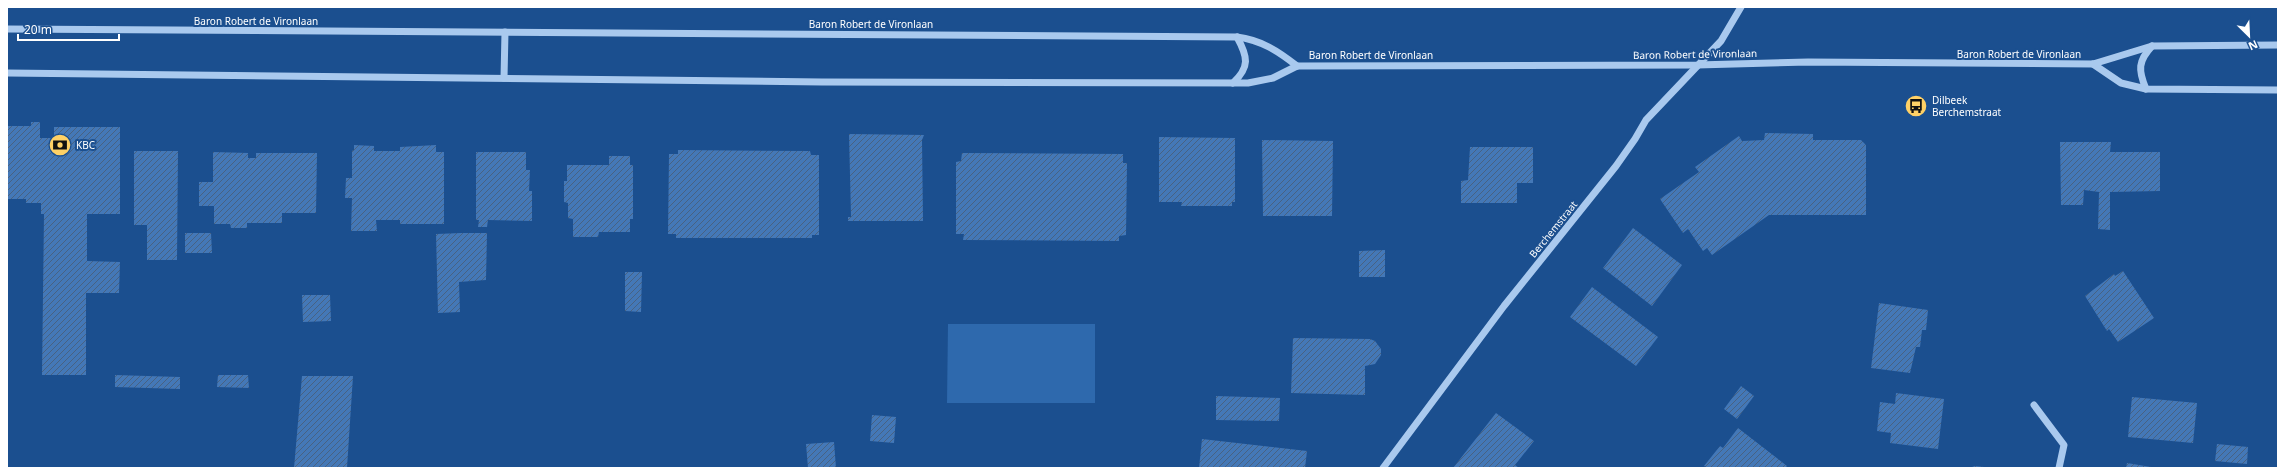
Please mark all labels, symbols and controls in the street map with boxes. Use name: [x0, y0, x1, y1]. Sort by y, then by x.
street label: Baron Robert de Vironlaan: [194, 14, 318, 28]
scale bar: [18, 16, 119, 42]
north arrow: [2229, 16, 2269, 56]
street label: Baron Robert de Vironlaan: [809, 17, 933, 31]
text: 20 m: [24, 21, 52, 38]
text: N: [2246, 37, 2260, 54]
street label: Baron Robert de Vironlaan: [1633, 46, 1757, 62]
street label: Baron Robert de Vironlaan: [1957, 47, 2081, 61]
street label: Baron Robert de Vironlaan: [1309, 48, 1433, 62]
bus stop icon: Dilbeek Berchemstraat: [1903, 93, 1929, 119]
place label: Dilbeek Berchemstraat: [1932, 93, 2002, 119]
bank icon: KBC: [47, 132, 73, 158]
place label: KBC: [76, 138, 96, 152]
street label: Berchemstraat: [1526, 197, 1580, 260]

